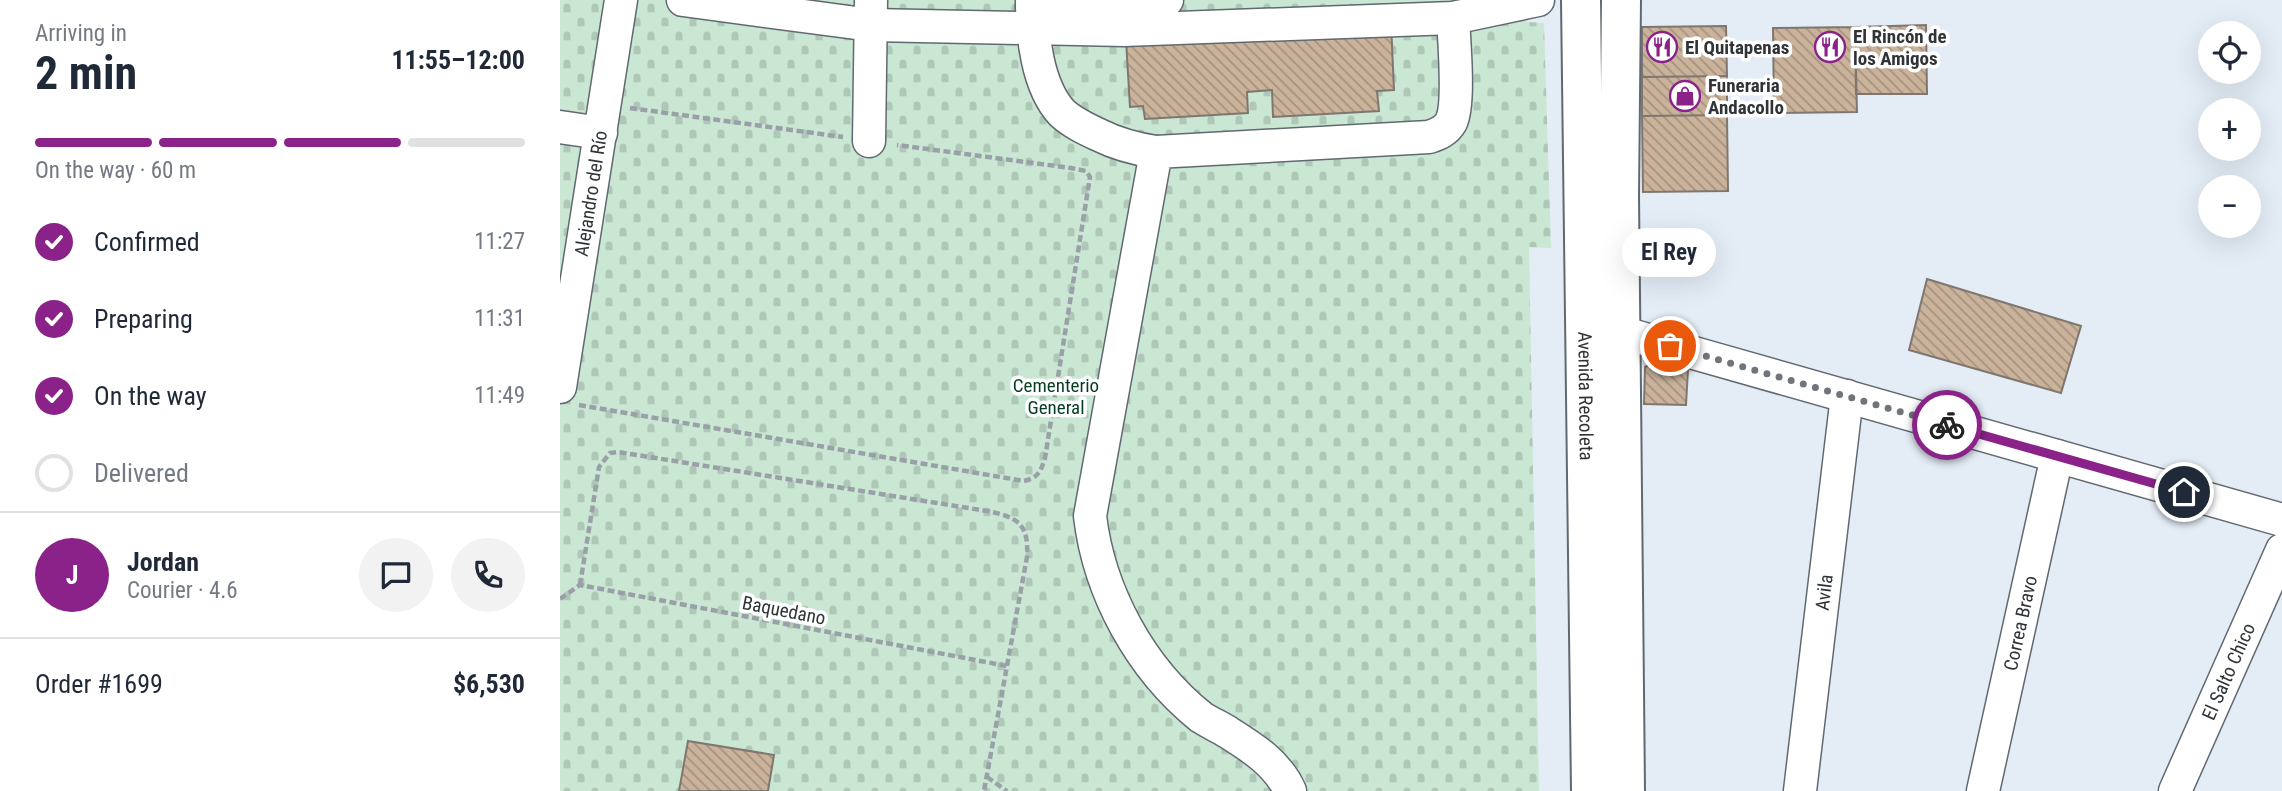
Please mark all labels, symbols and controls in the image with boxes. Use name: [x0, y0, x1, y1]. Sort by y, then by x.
text: Arriving in: [35, 20, 127, 47]
map controls: [2198, 21, 2261, 238]
button: locate: [2198, 21, 2261, 84]
place label: El Rincón de los Amigos: [1853, 25, 1947, 70]
restaurant icon: El Quitapenas: [1645, 30, 1679, 64]
restaurant icon: El Rincón de los Amigos: [1813, 30, 1847, 64]
place label: El Quitapenas: [1685, 36, 1789, 59]
text: 11:55–12:00: [391, 45, 525, 75]
text: 2 min: [35, 46, 137, 100]
place label: Funeraria Andacollo: [1708, 74, 1784, 119]
shop icon: Funeraria Andacollo: [1668, 79, 1702, 113]
button: +: [2198, 98, 2261, 161]
street label: Alejandro del Río: [570, 129, 612, 258]
text: On the way · 60 m: [35, 157, 196, 184]
button: −: [2198, 175, 2261, 238]
icon: check: [35, 223, 73, 261]
text: Confirmed: [94, 227, 200, 257]
callout: El Rey: [1623, 227, 1717, 276]
text: 11:27: [474, 228, 525, 255]
text: El Rey: [1641, 239, 1697, 266]
icon: check: [35, 300, 73, 338]
text: Preparing: [94, 304, 193, 334]
text: 11:31: [474, 305, 525, 332]
pin: [1640, 316, 1700, 376]
icon: bag: [1651, 327, 1689, 365]
street label: Avenida Recoleta: [1573, 331, 1598, 461]
park label: Cementerio General: [1013, 374, 1099, 419]
icon: check: [35, 377, 73, 415]
text: On the way: [94, 381, 207, 411]
text: 11:49: [474, 382, 525, 409]
courier: [1912, 390, 1982, 460]
icon: bike: [1928, 406, 1966, 444]
text: Delivered: [94, 458, 189, 488]
pin: [2154, 462, 2214, 522]
icon: home: [2165, 473, 2203, 511]
button: chat: [359, 538, 433, 612]
button: phone: [451, 538, 525, 612]
text: Jordan: [127, 547, 199, 577]
text: J: [66, 560, 78, 590]
street label: Avila: [1811, 573, 1838, 612]
street label: Correa Bravo: [1999, 574, 2042, 673]
text: Courier · 4.6: [127, 577, 238, 604]
street label: Baquedano: [740, 591, 827, 630]
street label: El Salto Chico: [2197, 619, 2260, 723]
text: Order #1699: [35, 669, 163, 699]
text: $6,530: [453, 669, 525, 699]

